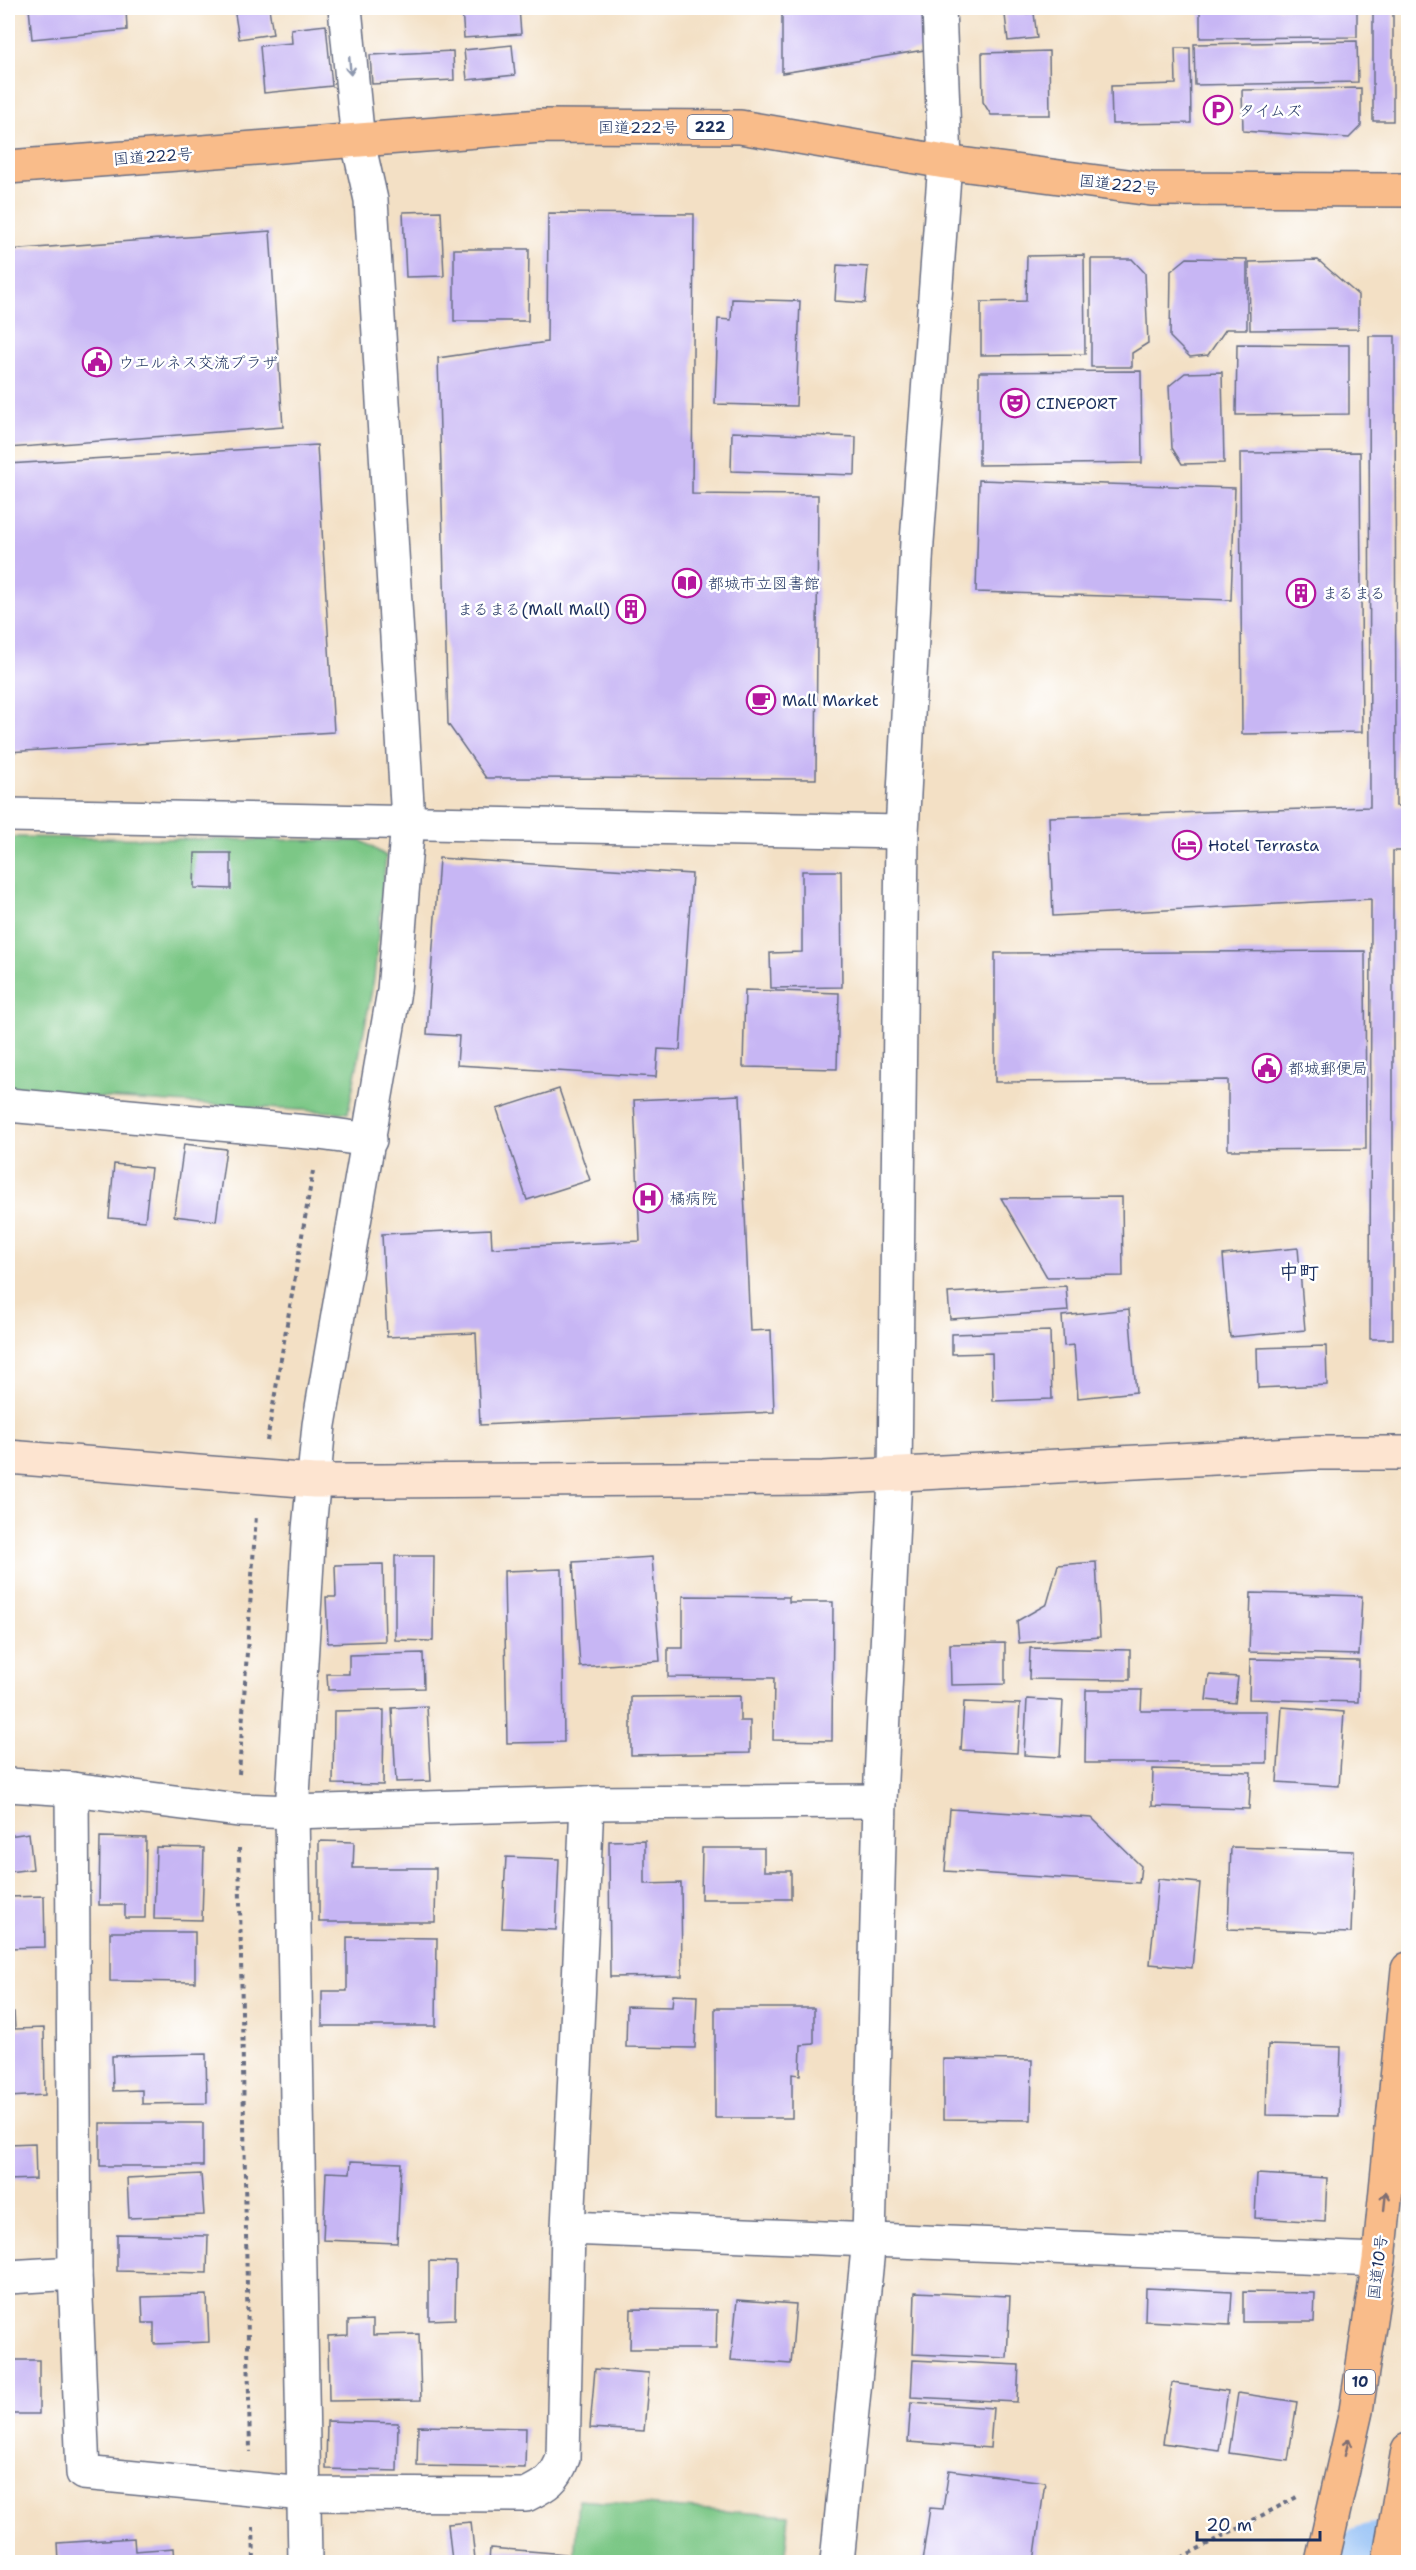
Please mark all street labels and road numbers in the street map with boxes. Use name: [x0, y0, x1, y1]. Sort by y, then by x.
road number: 222: [688, 115, 732, 139]
street label: 国道222号: [598, 117, 678, 138]
street label: 国道222号: [112, 143, 194, 170]
street label: 国道222号: [1078, 170, 1160, 199]
street label: 国道10号: [1363, 2233, 1392, 2301]
road number: 10: [1345, 2370, 1375, 2394]

